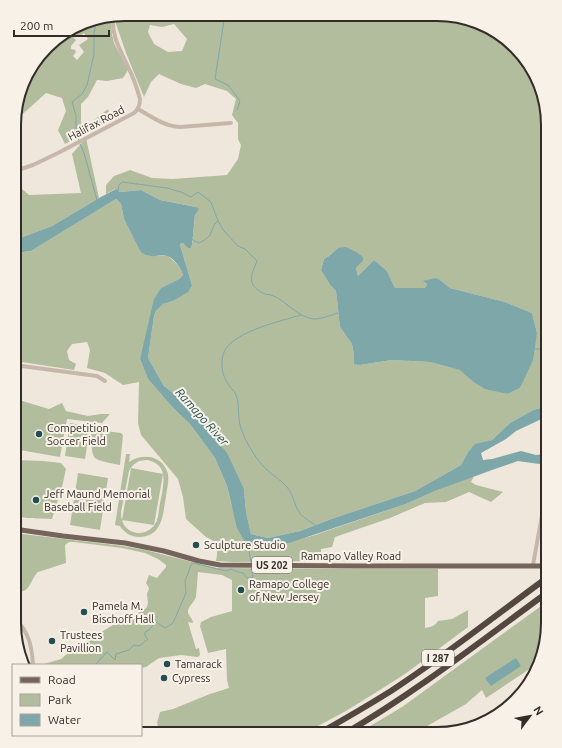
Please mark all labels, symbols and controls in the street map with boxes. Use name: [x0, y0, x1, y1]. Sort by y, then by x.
scale bar: [14, 12, 109, 38]
text: 200 m: [20, 19, 53, 32]
street label: Halifax Road: [66, 103, 126, 143]
water label: Ramapo River: [173, 385, 232, 448]
place label: Competition Soccer Field: [47, 422, 109, 447]
marker: Competition Soccer Field: [34, 429, 44, 439]
place label: Jeff Maund Memorial Baseball Field: [44, 488, 150, 513]
marker: Jeff Maund Memorial Baseball Field: [31, 495, 41, 505]
place label: Sculpture Studio: [204, 539, 286, 551]
marker: Sculpture Studio: [191, 540, 201, 550]
street label: Ramapo Valley Road: [301, 550, 401, 562]
road number: US 202: [252, 557, 292, 573]
place label: Ramapo College of New Jersey: [249, 578, 329, 603]
marker: Ramapo College of New Jersey: [236, 585, 246, 595]
place label: Pamela M. Bischoff Hall: [92, 600, 154, 625]
marker: Pamela M. Bischoff Hall: [79, 607, 89, 617]
place label: Trustees Pavillion: [60, 629, 102, 654]
marker: Trustees Pavillion: [47, 636, 57, 646]
road number: I 287: [422, 650, 454, 666]
place label: Tamarack: [175, 658, 222, 670]
marker: Tamarack: [162, 659, 172, 669]
legend: [12, 664, 142, 736]
place label: Cypress: [172, 672, 210, 684]
text: Road: [48, 673, 76, 686]
marker: Cypress: [159, 673, 169, 683]
text: Park: [48, 693, 72, 706]
north arrow: [510, 696, 550, 736]
text: N: [531, 704, 546, 717]
text: Water: [48, 713, 81, 726]

